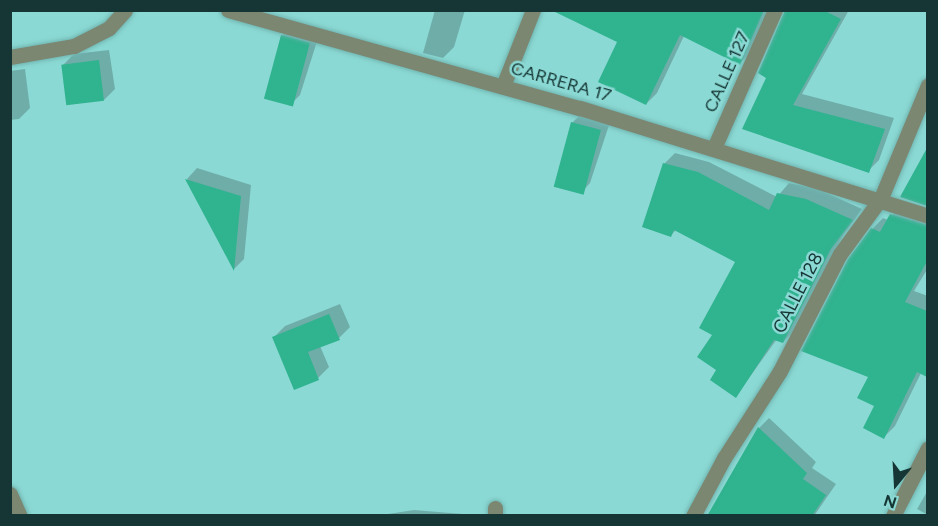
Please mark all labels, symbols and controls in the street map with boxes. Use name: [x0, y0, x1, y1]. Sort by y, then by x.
street label: CALLE 127: [700, 28, 754, 116]
street label: CARRERA 17: [508, 57, 614, 107]
street label: CALLE 128: [769, 249, 827, 337]
north arrow: [866, 454, 926, 514]
text: N: [881, 491, 899, 513]

